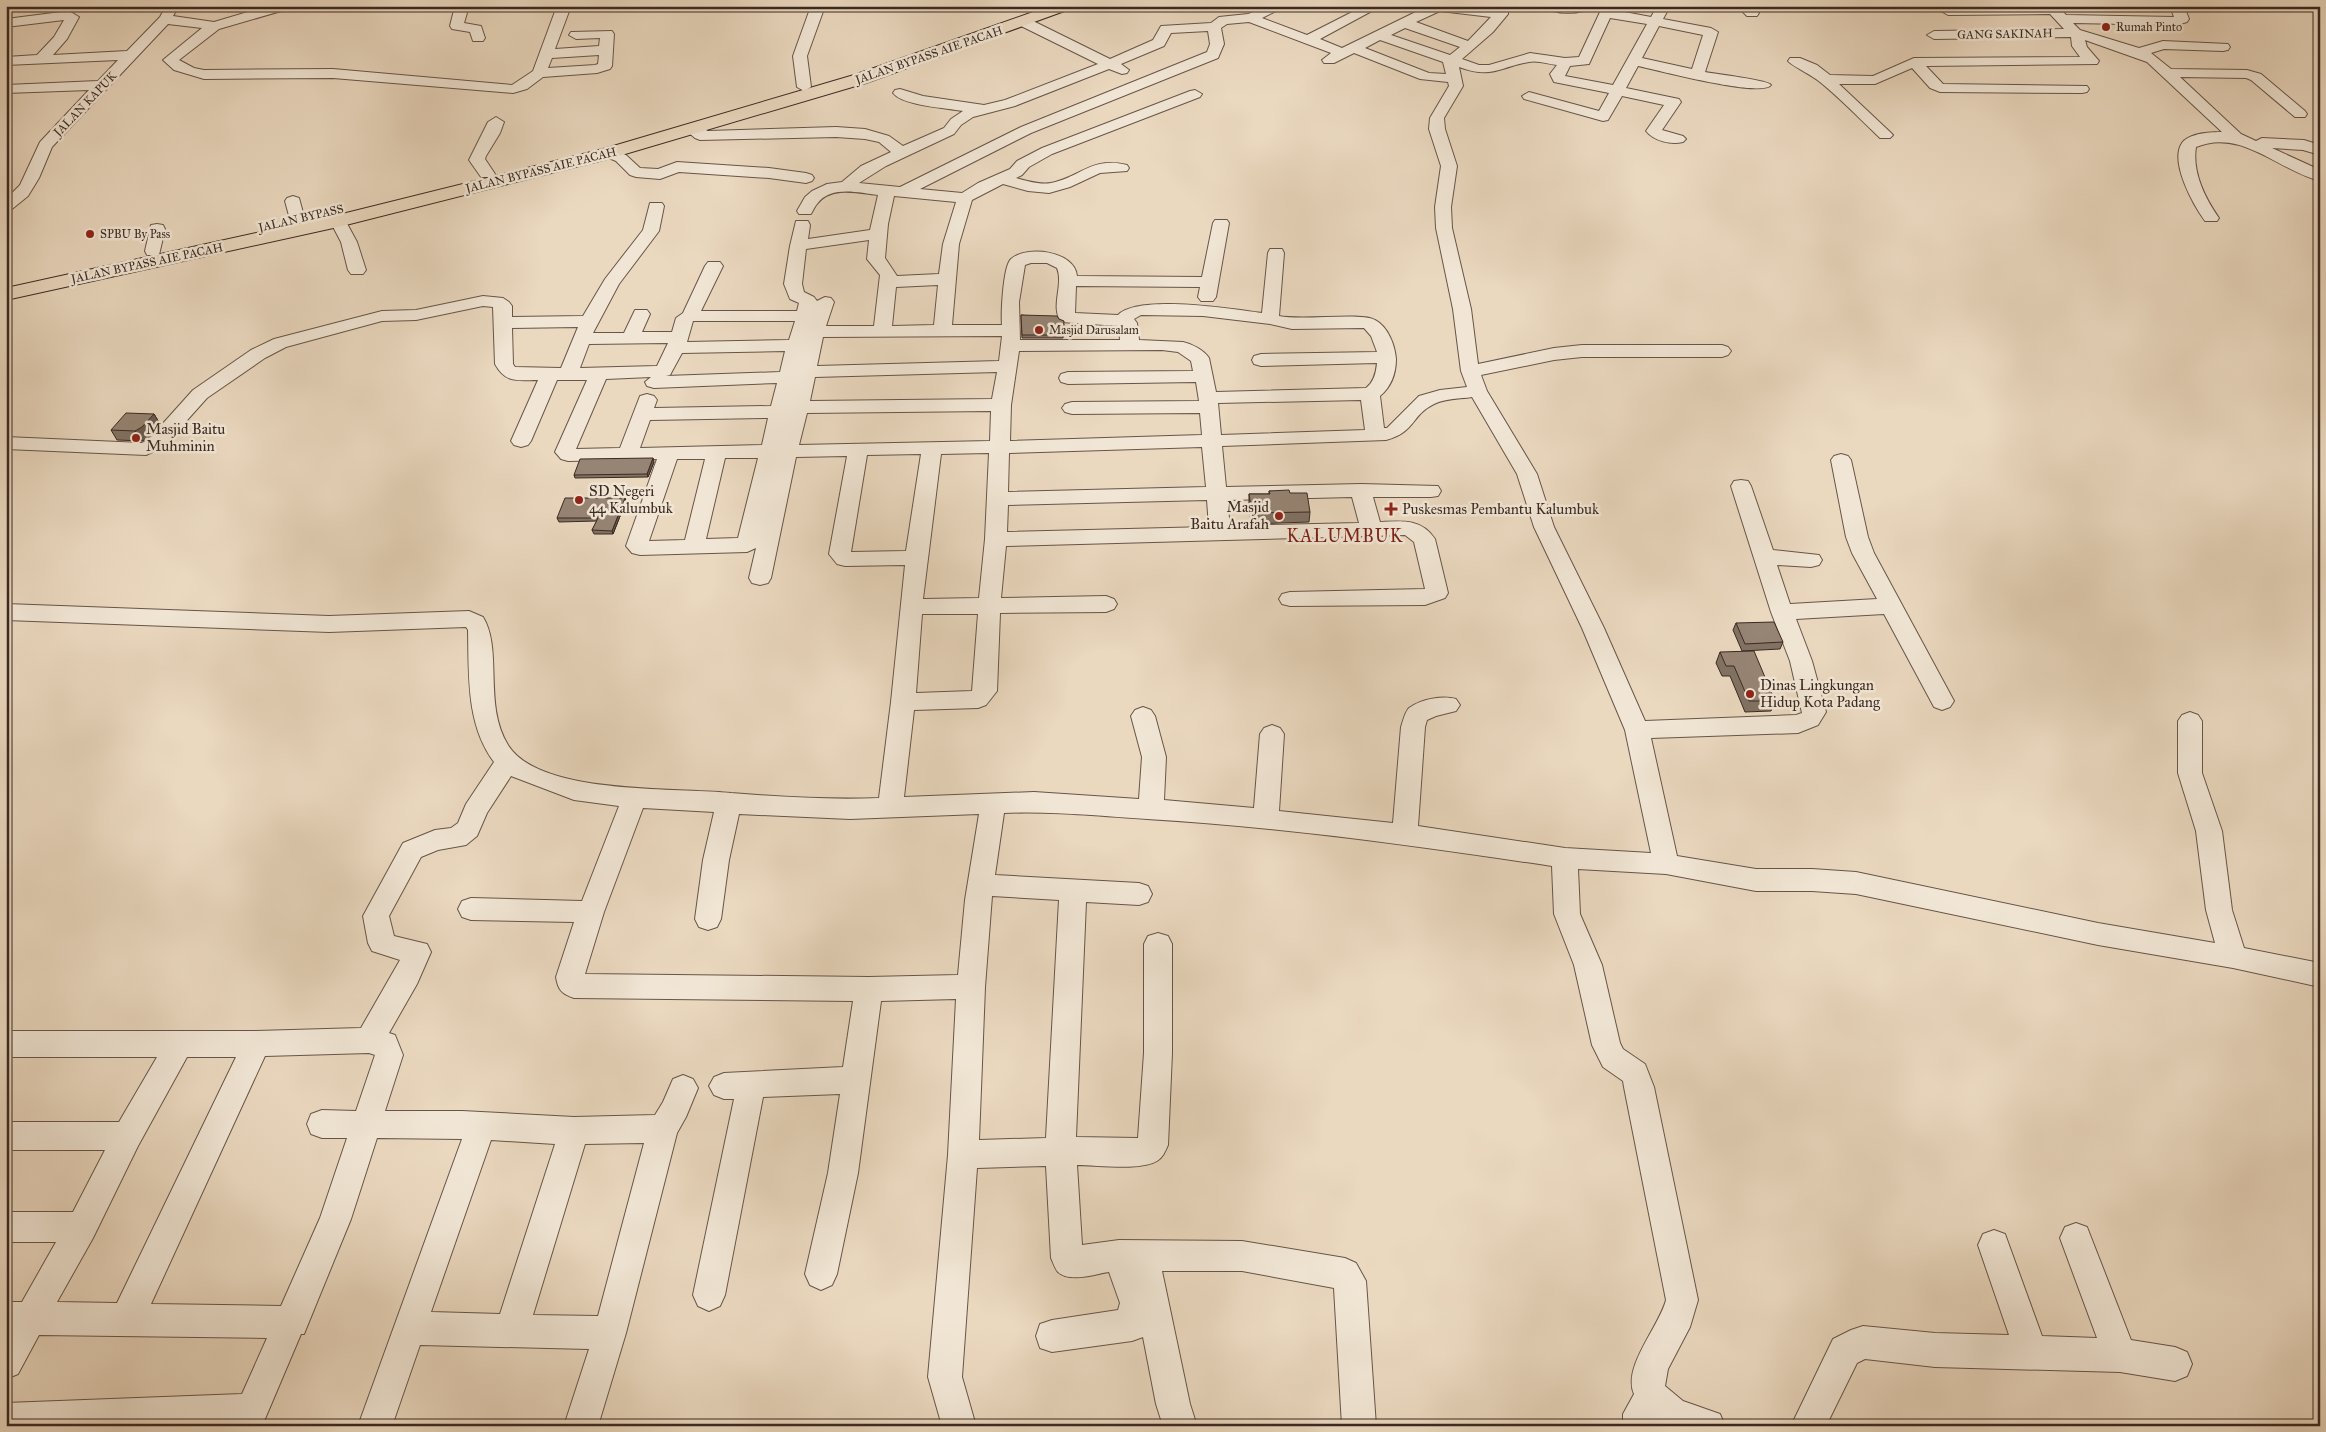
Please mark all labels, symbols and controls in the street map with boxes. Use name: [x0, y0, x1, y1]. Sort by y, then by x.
place label: Rumah Pinto: [2116, 20, 2182, 34]
marker: Rumah Pinto: [2100, 21, 2112, 33]
street label: JALAN BYPASS AIE PACAH: [852, 23, 1005, 88]
street label: GANG SAKINAH: [1957, 26, 2053, 42]
street label: JALAN KAPUK: [49, 68, 120, 141]
street label: JALAN BYPASS AIE PACAH: [462, 144, 618, 197]
street label: JALAN BYPASS: [255, 201, 345, 236]
place label: SPBU By Pass: [100, 227, 170, 241]
marker: SPBU By Pass: [84, 228, 96, 240]
street label: JALAN BYPASS AIE PACAH: [68, 240, 224, 287]
place label: Masjid Darusalam: [1049, 323, 1139, 337]
marker: Masjid Darusalam: [1033, 324, 1045, 336]
place label: Masjid Baitu Muhminin: [146, 420, 225, 455]
marker: Masjid Baitu Muhminin: [130, 432, 142, 444]
place label: SD Negeri 44 Kalumbuk: [589, 482, 673, 517]
marker: SD Negeri 44 Kalumbuk: [573, 494, 585, 506]
place label: Masjid Baitu Arafah: [1190, 498, 1270, 533]
place label: Puskesmas Pembantu Kalumbuk: [1402, 500, 1599, 518]
marker: Puskesmas Pembantu Kalumbuk: [1384, 502, 1398, 516]
marker: Masjid Baitu Arafah: [1273, 510, 1285, 522]
district label: KALUMBUK: [1286, 525, 1404, 547]
place label: Dinas Lingkungan Hidup Kota Padang: [1760, 676, 1881, 711]
marker: Dinas Lingkungan Hidup Kota Padang: [1744, 688, 1756, 700]

